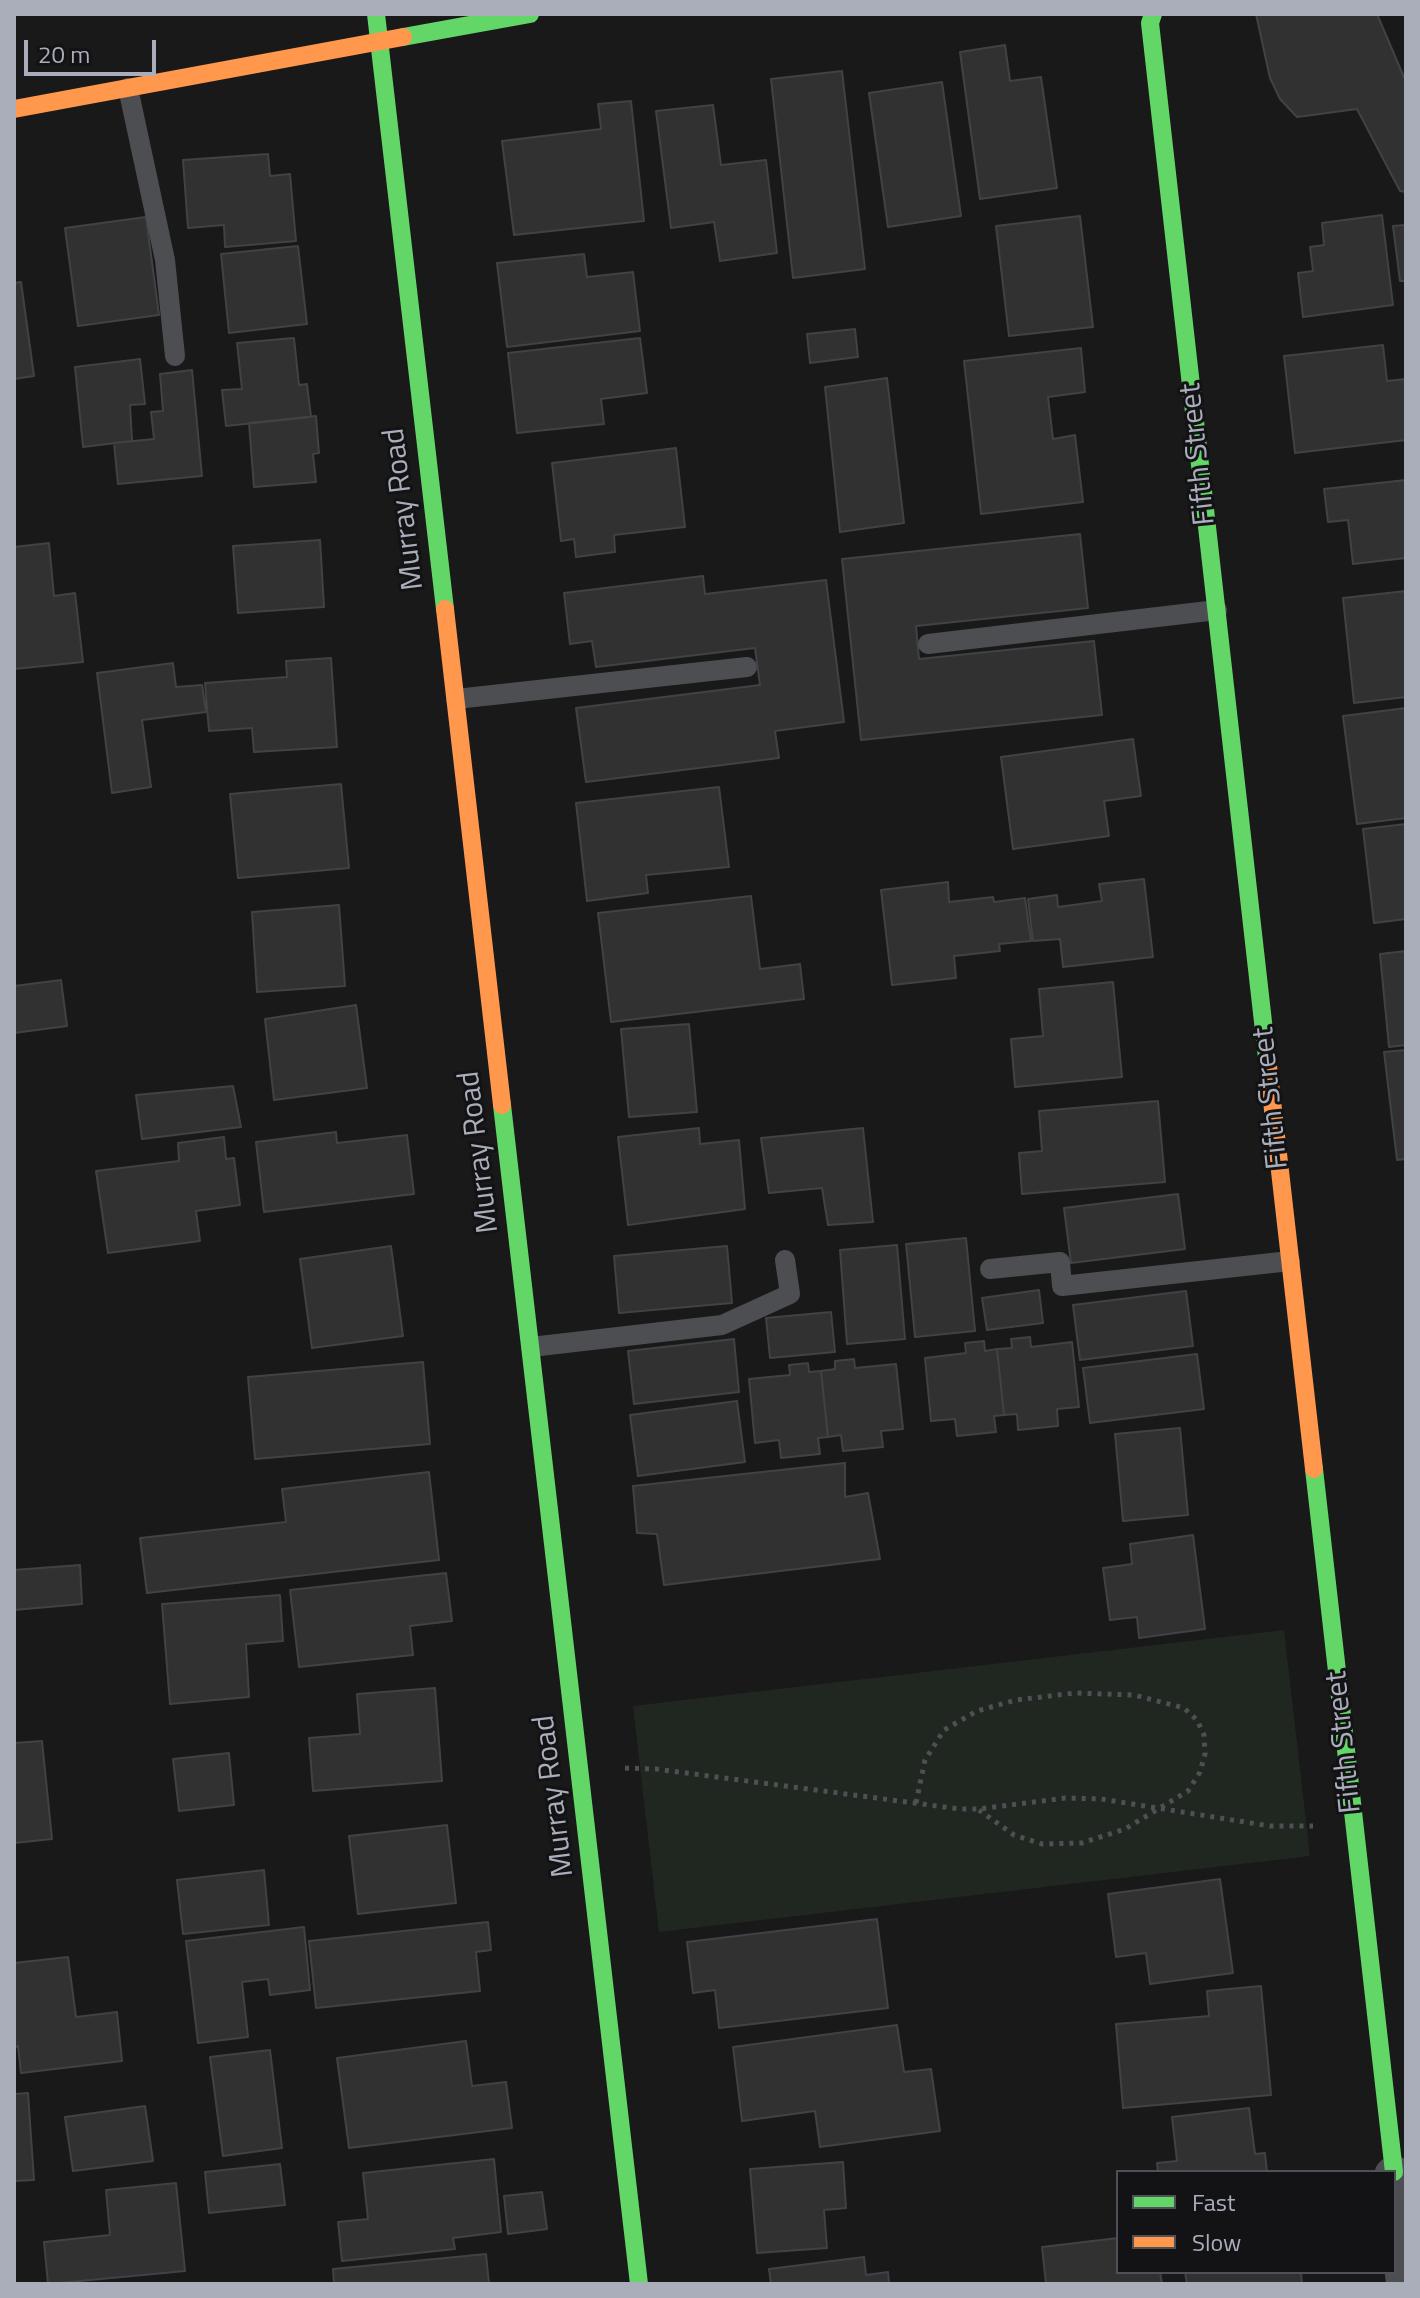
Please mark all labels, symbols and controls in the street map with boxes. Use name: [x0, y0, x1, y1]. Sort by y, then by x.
scale bar: [28, 24, 160, 74]
text: 20 m: [38, 36, 90, 72]
street label: Fifth Street: [1174, 381, 1224, 527]
street label: Murray Road: [377, 426, 433, 592]
street label: Fifth Street: [1247, 1025, 1297, 1171]
street label: Murray Road: [452, 1069, 508, 1235]
street label: Fifth Street: [1320, 1669, 1370, 1815]
street label: Murray Road: [527, 1713, 583, 1879]
legend: [1116, 2170, 1396, 2274]
text: Fast: [1192, 2184, 1235, 2220]
text: Slow: [1192, 2224, 1241, 2260]

